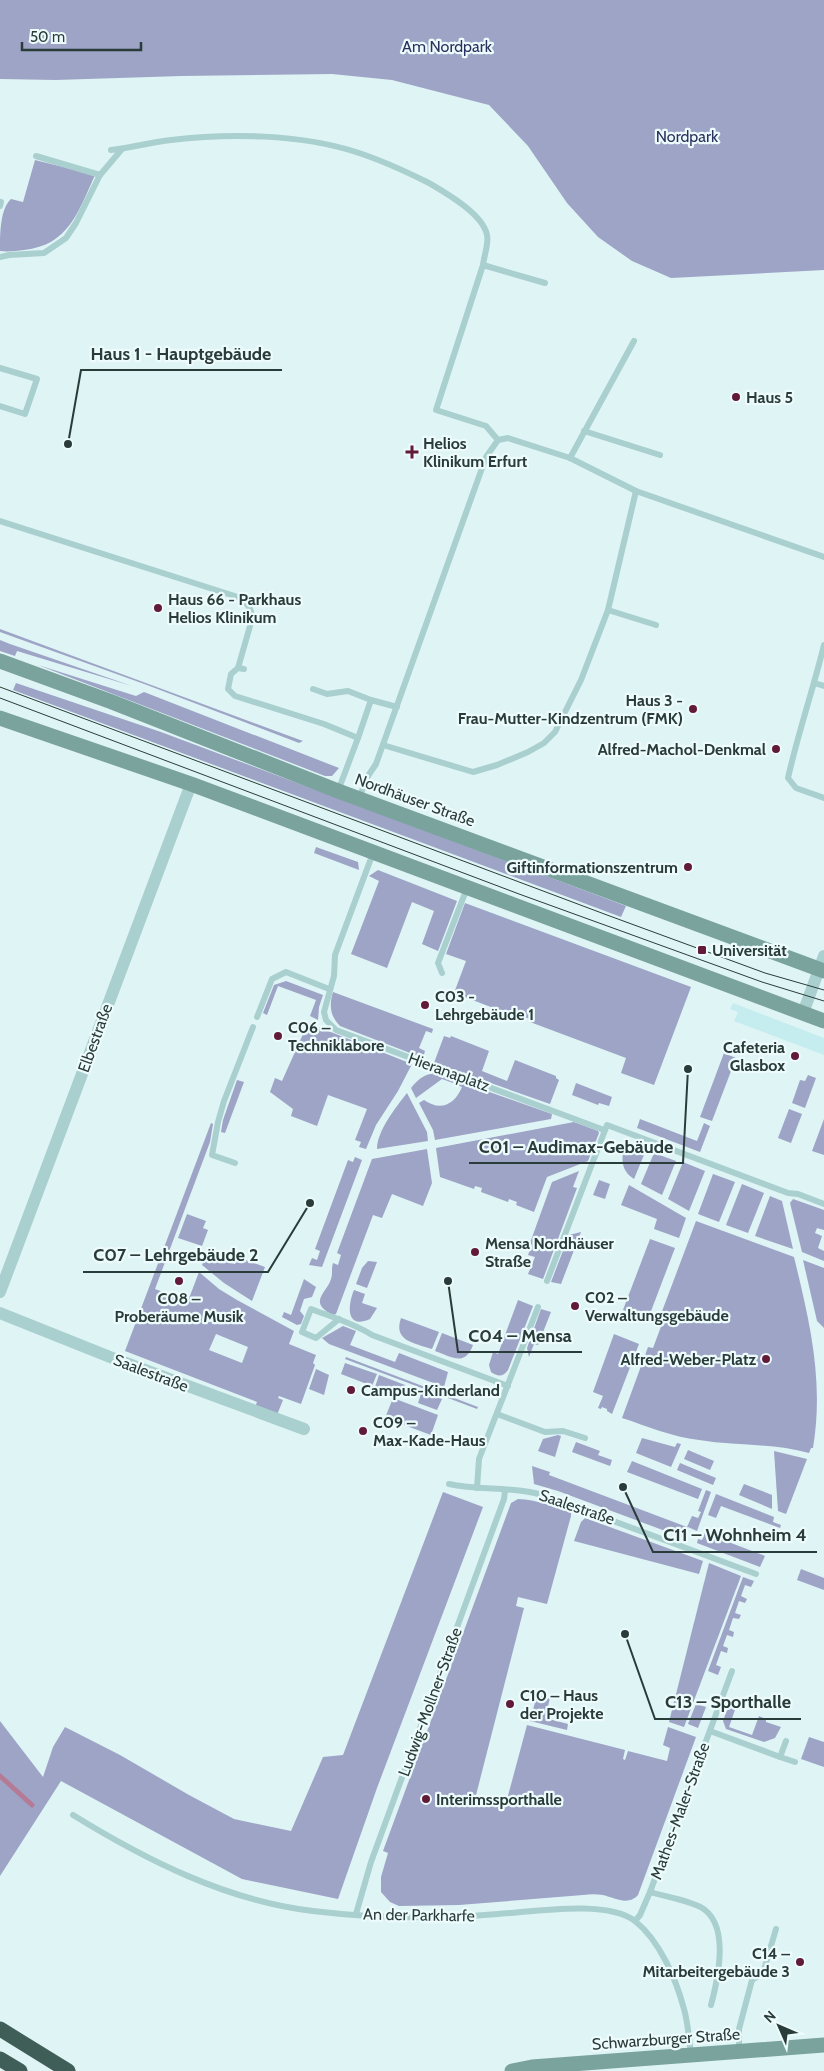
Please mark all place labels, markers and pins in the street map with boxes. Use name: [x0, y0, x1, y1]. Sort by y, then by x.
callout: Haus 1 - Hauptgebäude: [81, 337, 282, 370]
place label: Haus 5: [746, 388, 793, 407]
marker: Haus 5: [730, 391, 742, 403]
place label: Helios Klinikum Erfurt: [423, 434, 528, 471]
marker: Helios Klinikum Erfurt: [405, 445, 419, 459]
place label: Haus 66 - Parkhaus Helios Klinikum: [168, 590, 301, 627]
marker: Haus 66 - Parkhaus Helios Klinikum: [152, 602, 164, 614]
place label: Haus 3 - Frau-Mutter-Kindzentrum (FMK): [458, 691, 683, 728]
marker: Haus 3 - Frau-Mutter-Kindzentrum (FMK): [687, 703, 699, 715]
place label: Alfred-Machol-Denkmal: [598, 740, 766, 759]
marker: Alfred-Machol-Denkmal: [770, 743, 782, 755]
place label: Giftinformationszentrum: [507, 858, 678, 877]
marker: Giftinformationszentrum: [682, 861, 694, 873]
place label: Universität: [712, 941, 787, 960]
marker: Universität: [696, 944, 708, 956]
place label: C03 - Lehrgebäude 1: [435, 987, 534, 1024]
marker: C03 - Lehrgebäude 1: [419, 999, 431, 1011]
place label: C06 – Techniklabore: [288, 1018, 384, 1055]
marker: C06 – Techniklabore: [272, 1030, 284, 1042]
place label: Cafeteria Glasbox: [723, 1038, 785, 1075]
marker: Cafeteria Glasbox: [789, 1050, 801, 1062]
callout: C01 – Audimax-Gebäude: [469, 1130, 683, 1163]
place label: Mensa Nordhäuser Straße: [485, 1234, 615, 1271]
callout: C07 – Lehrgebäude 2: [83, 1239, 268, 1272]
marker: Mensa Nordhäuser Straße: [469, 1246, 481, 1258]
marker: C08 – Proberäume Musik: [173, 1275, 185, 1287]
place label: C02 – Verwaltungsgebäude: [585, 1288, 729, 1325]
place label: C08 – Proberäume Musik: [114, 1289, 244, 1326]
marker: C02 – Verwaltungsgebäude: [569, 1300, 581, 1312]
callout: C04 – Mensa: [458, 1319, 582, 1352]
place label: Alfred-Weber-Platz: [621, 1350, 756, 1369]
marker: Alfred-Weber-Platz: [760, 1353, 772, 1365]
place label: Campus-Kinderland: [361, 1381, 500, 1400]
marker: Campus-Kinderland: [345, 1384, 357, 1396]
place label: C09 – Max-Kade-Haus: [373, 1413, 486, 1450]
marker: C09 – Max-Kade-Haus: [357, 1425, 369, 1437]
callout: C11 – Wohnheim 4: [653, 1519, 817, 1552]
place label: C10 – Haus der Projekte: [520, 1686, 604, 1723]
callout: C13 – Sporthalle: [655, 1686, 801, 1719]
marker: C10 – Haus der Projekte: [504, 1698, 516, 1710]
place label: Interimssporthalle: [436, 1790, 562, 1809]
marker: Interimssporthalle: [420, 1793, 432, 1805]
place label: C14 – Mitarbeitergebäude 3: [642, 1944, 790, 1981]
marker: C14 – Mitarbeitergebäude 3: [794, 1956, 806, 1968]

